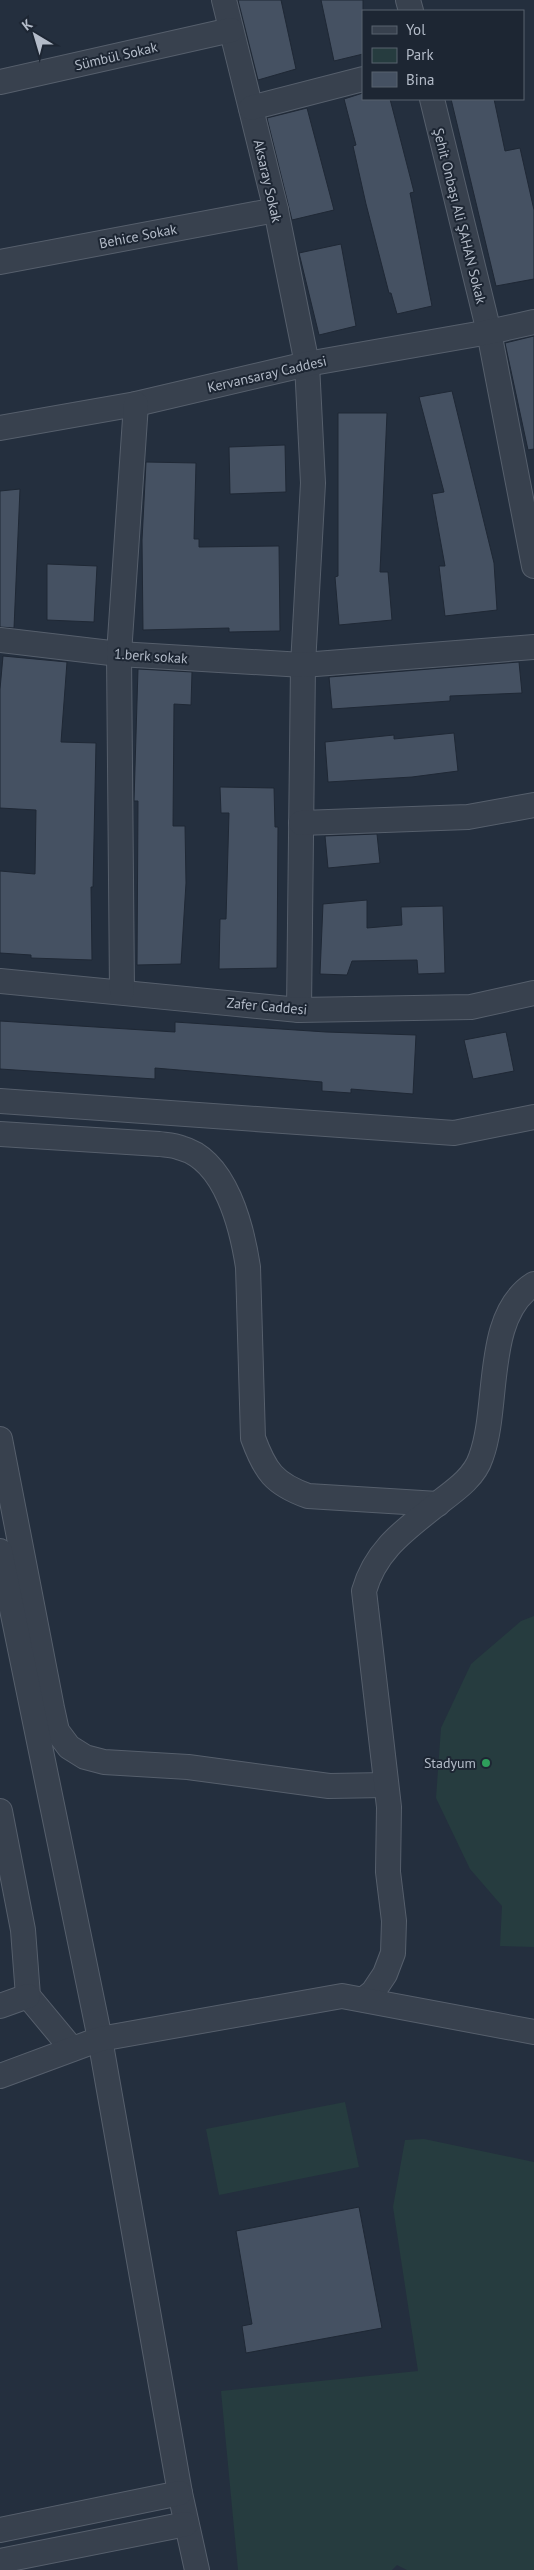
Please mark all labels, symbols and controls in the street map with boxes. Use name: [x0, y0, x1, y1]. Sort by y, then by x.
north arrow: [10, 10, 60, 60]
legend: [362, 10, 524, 100]
text: K: [18, 15, 36, 35]
text: Yol: [406, 20, 426, 39]
street label: Sümbül Sokak: [73, 38, 160, 74]
text: Park: [406, 45, 434, 64]
text: Bina: [406, 70, 434, 89]
street label: Şehit Onbaşı Ali ŞAHAN Sokak: [429, 126, 491, 306]
street label: Aksaray Sokak: [250, 138, 286, 224]
street label: Behice Sokak: [98, 220, 179, 252]
street label: Kervansaray Caddesi: [206, 352, 328, 396]
street label: 1.berk sokak: [114, 644, 189, 668]
street label: Zafer Caddesi: [226, 994, 308, 1018]
place label: Stadyum: [424, 1754, 476, 1772]
marker: Stadyum: [480, 1757, 492, 1769]

